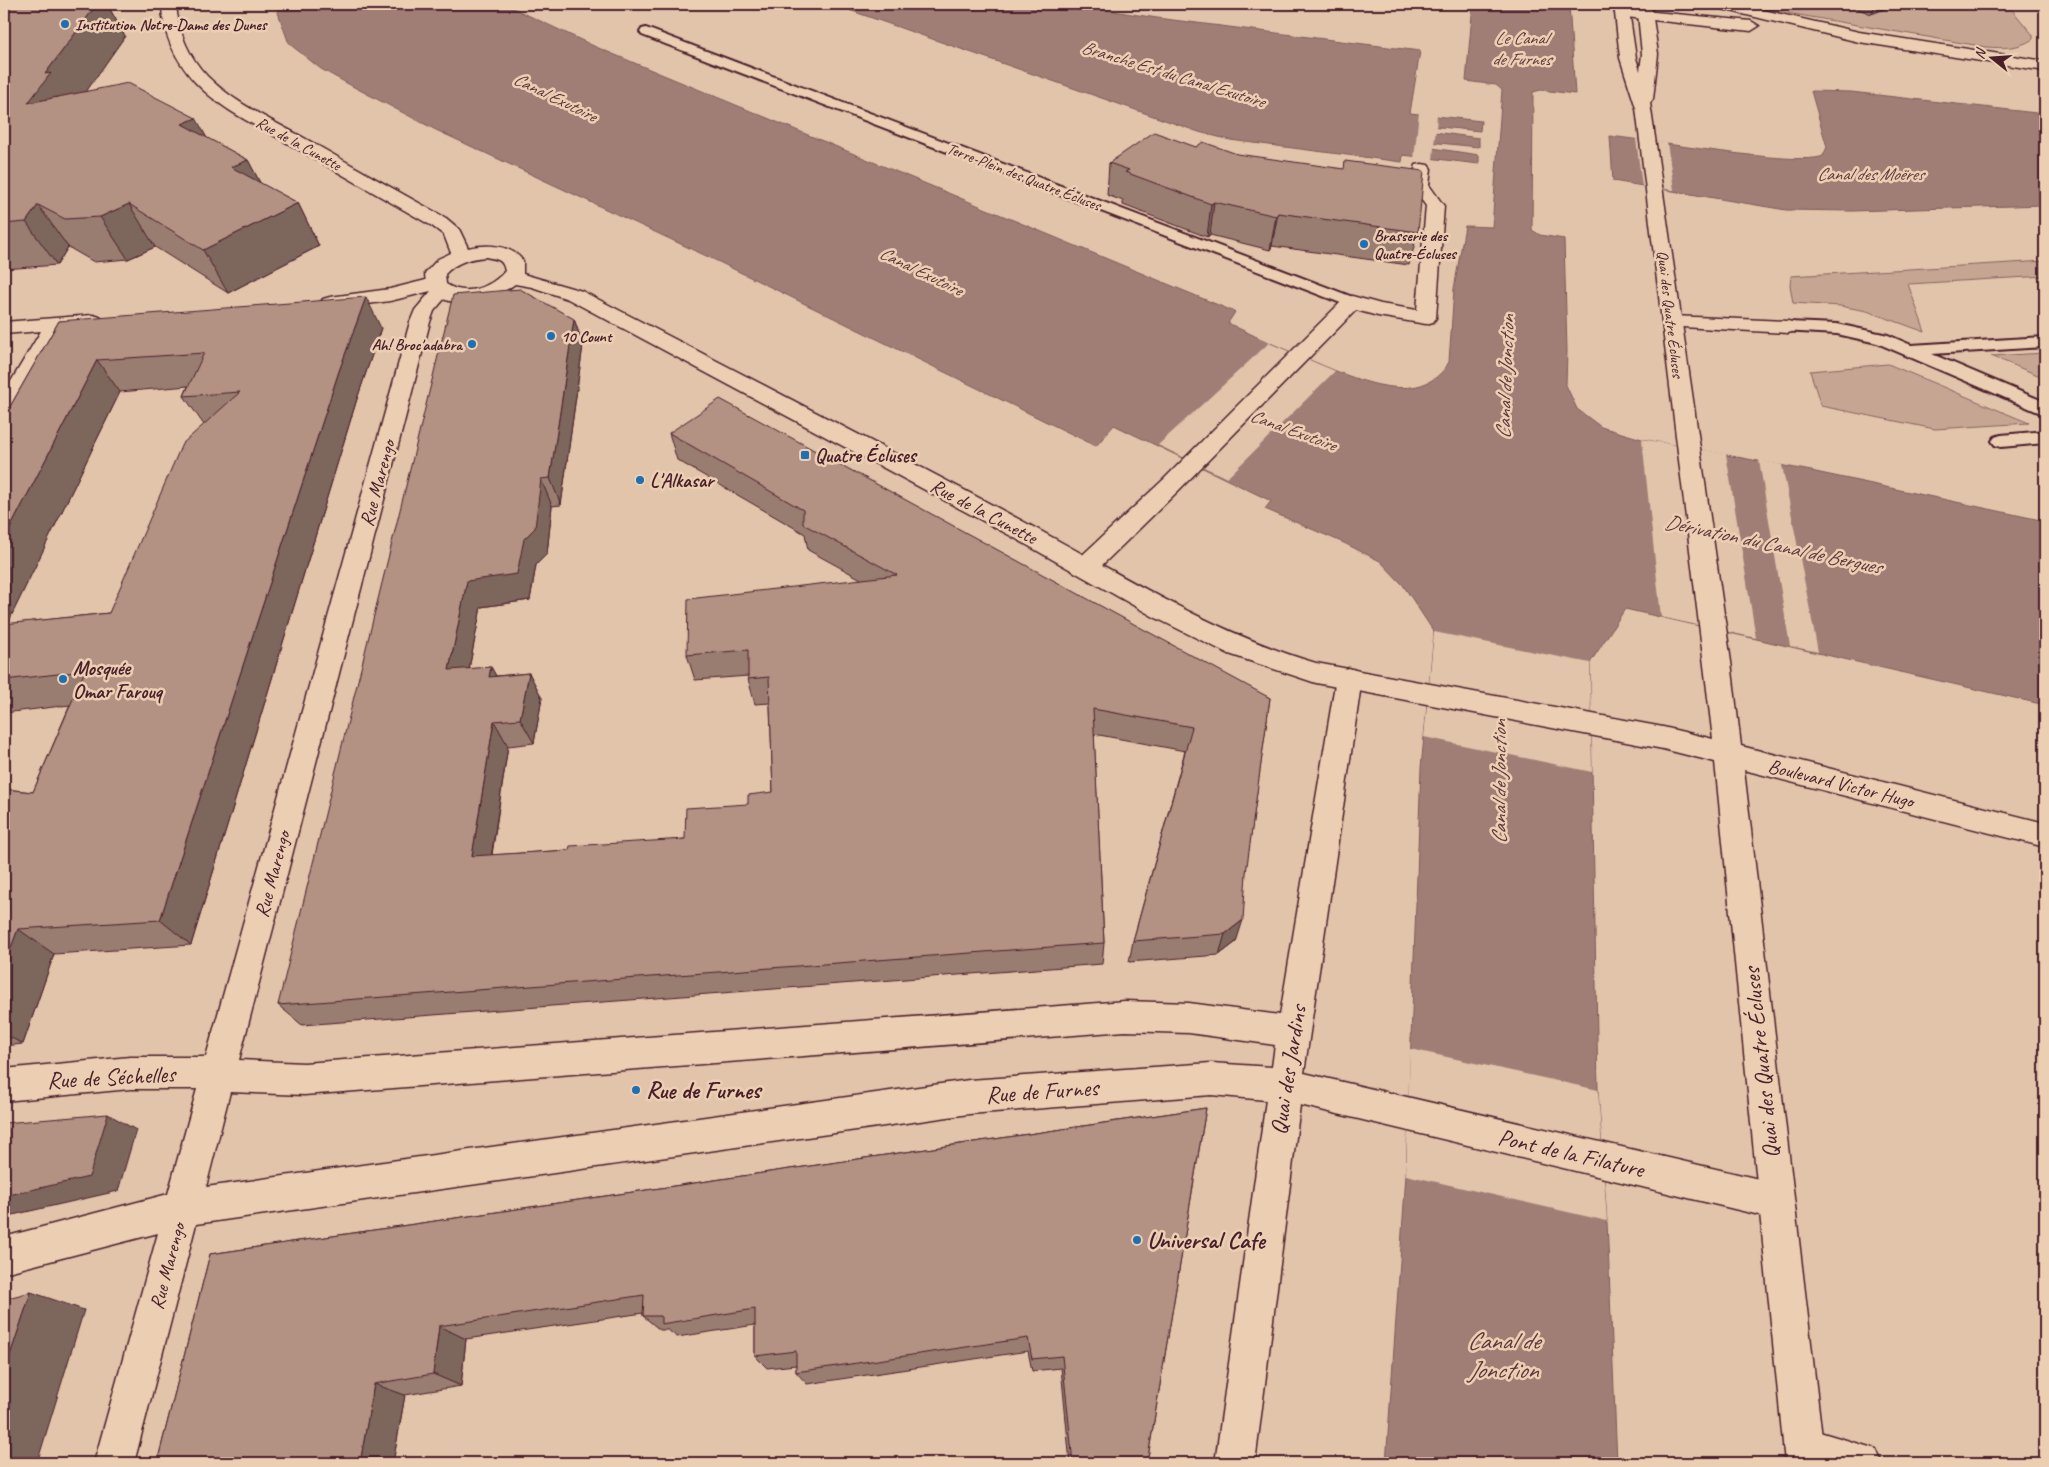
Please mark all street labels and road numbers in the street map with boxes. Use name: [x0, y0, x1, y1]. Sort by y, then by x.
street label: Rue de la Cunette: [253, 112, 346, 176]
street label: Terre-Plein des Quatre Écluses: [944, 138, 1105, 216]
street label: Quai des Quatre Écluses: [1652, 249, 1688, 380]
street label: Rue Marengo: [354, 435, 401, 529]
street label: Rue de la Cunette: [926, 473, 1043, 551]
street label: Boulevard Victor Hugo: [1766, 753, 1918, 814]
street label: Rue Marengo: [249, 826, 296, 920]
street label: Quai des Quatre Écluses: [1736, 963, 1786, 1160]
street label: Quai des Jardins: [1263, 1001, 1313, 1137]
street label: Rue de Séchelles: [46, 1059, 178, 1095]
street label: Rue de Furnes: [985, 1072, 1102, 1110]
street label: Pont de la Filature: [1495, 1122, 1649, 1185]
street label: Rue Marengo: [144, 1218, 191, 1312]

